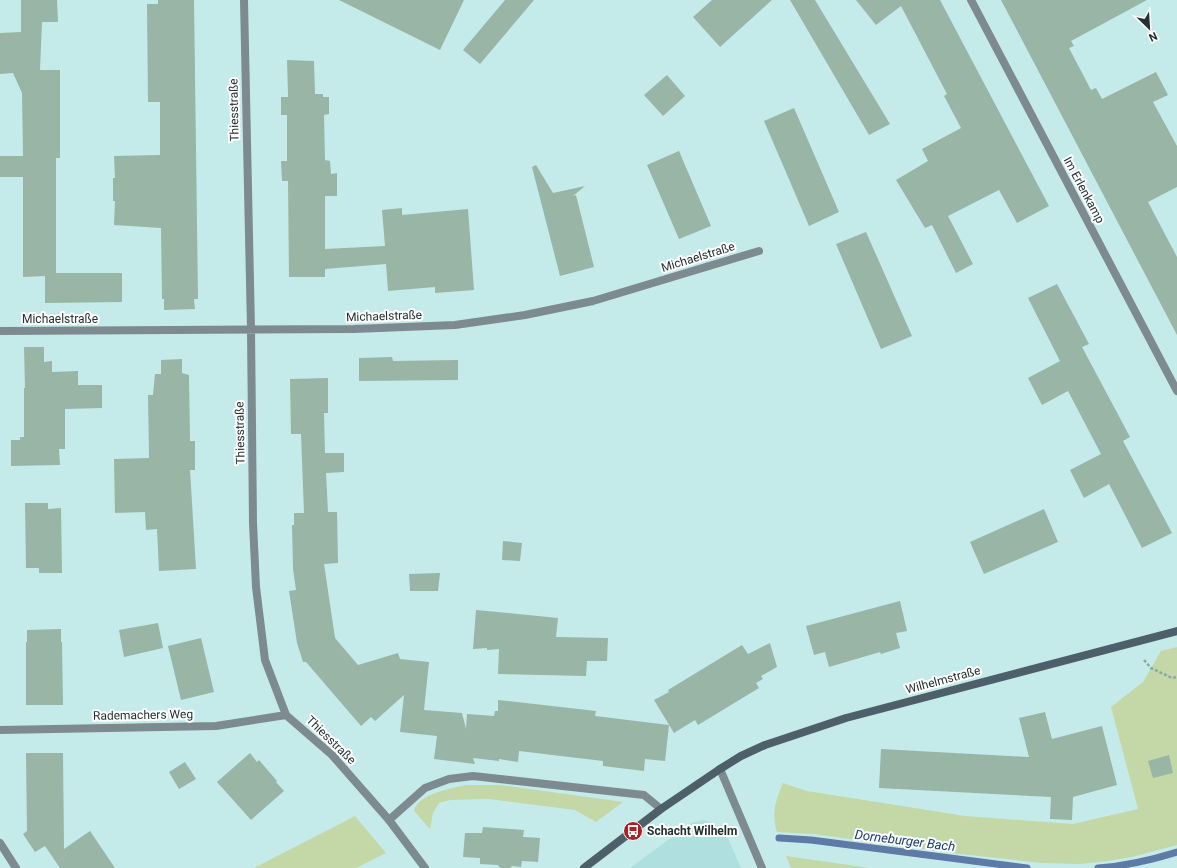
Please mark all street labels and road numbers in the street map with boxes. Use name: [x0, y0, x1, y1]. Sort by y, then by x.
street label: Thiesstraße: [226, 78, 242, 142]
street label: Im Erlenkamp: [1061, 154, 1108, 226]
street label: Michaelstraße: [660, 239, 736, 275]
street label: Michaelstraße: [346, 308, 422, 324]
street label: Michaelstraße: [22, 312, 98, 326]
street label: Thiesstraße: [232, 401, 248, 465]
street label: Wilhelmstraße: [904, 663, 982, 697]
street label: Rademachers Weg: [93, 707, 193, 723]
street label: Thiesstraße: [303, 713, 359, 767]

